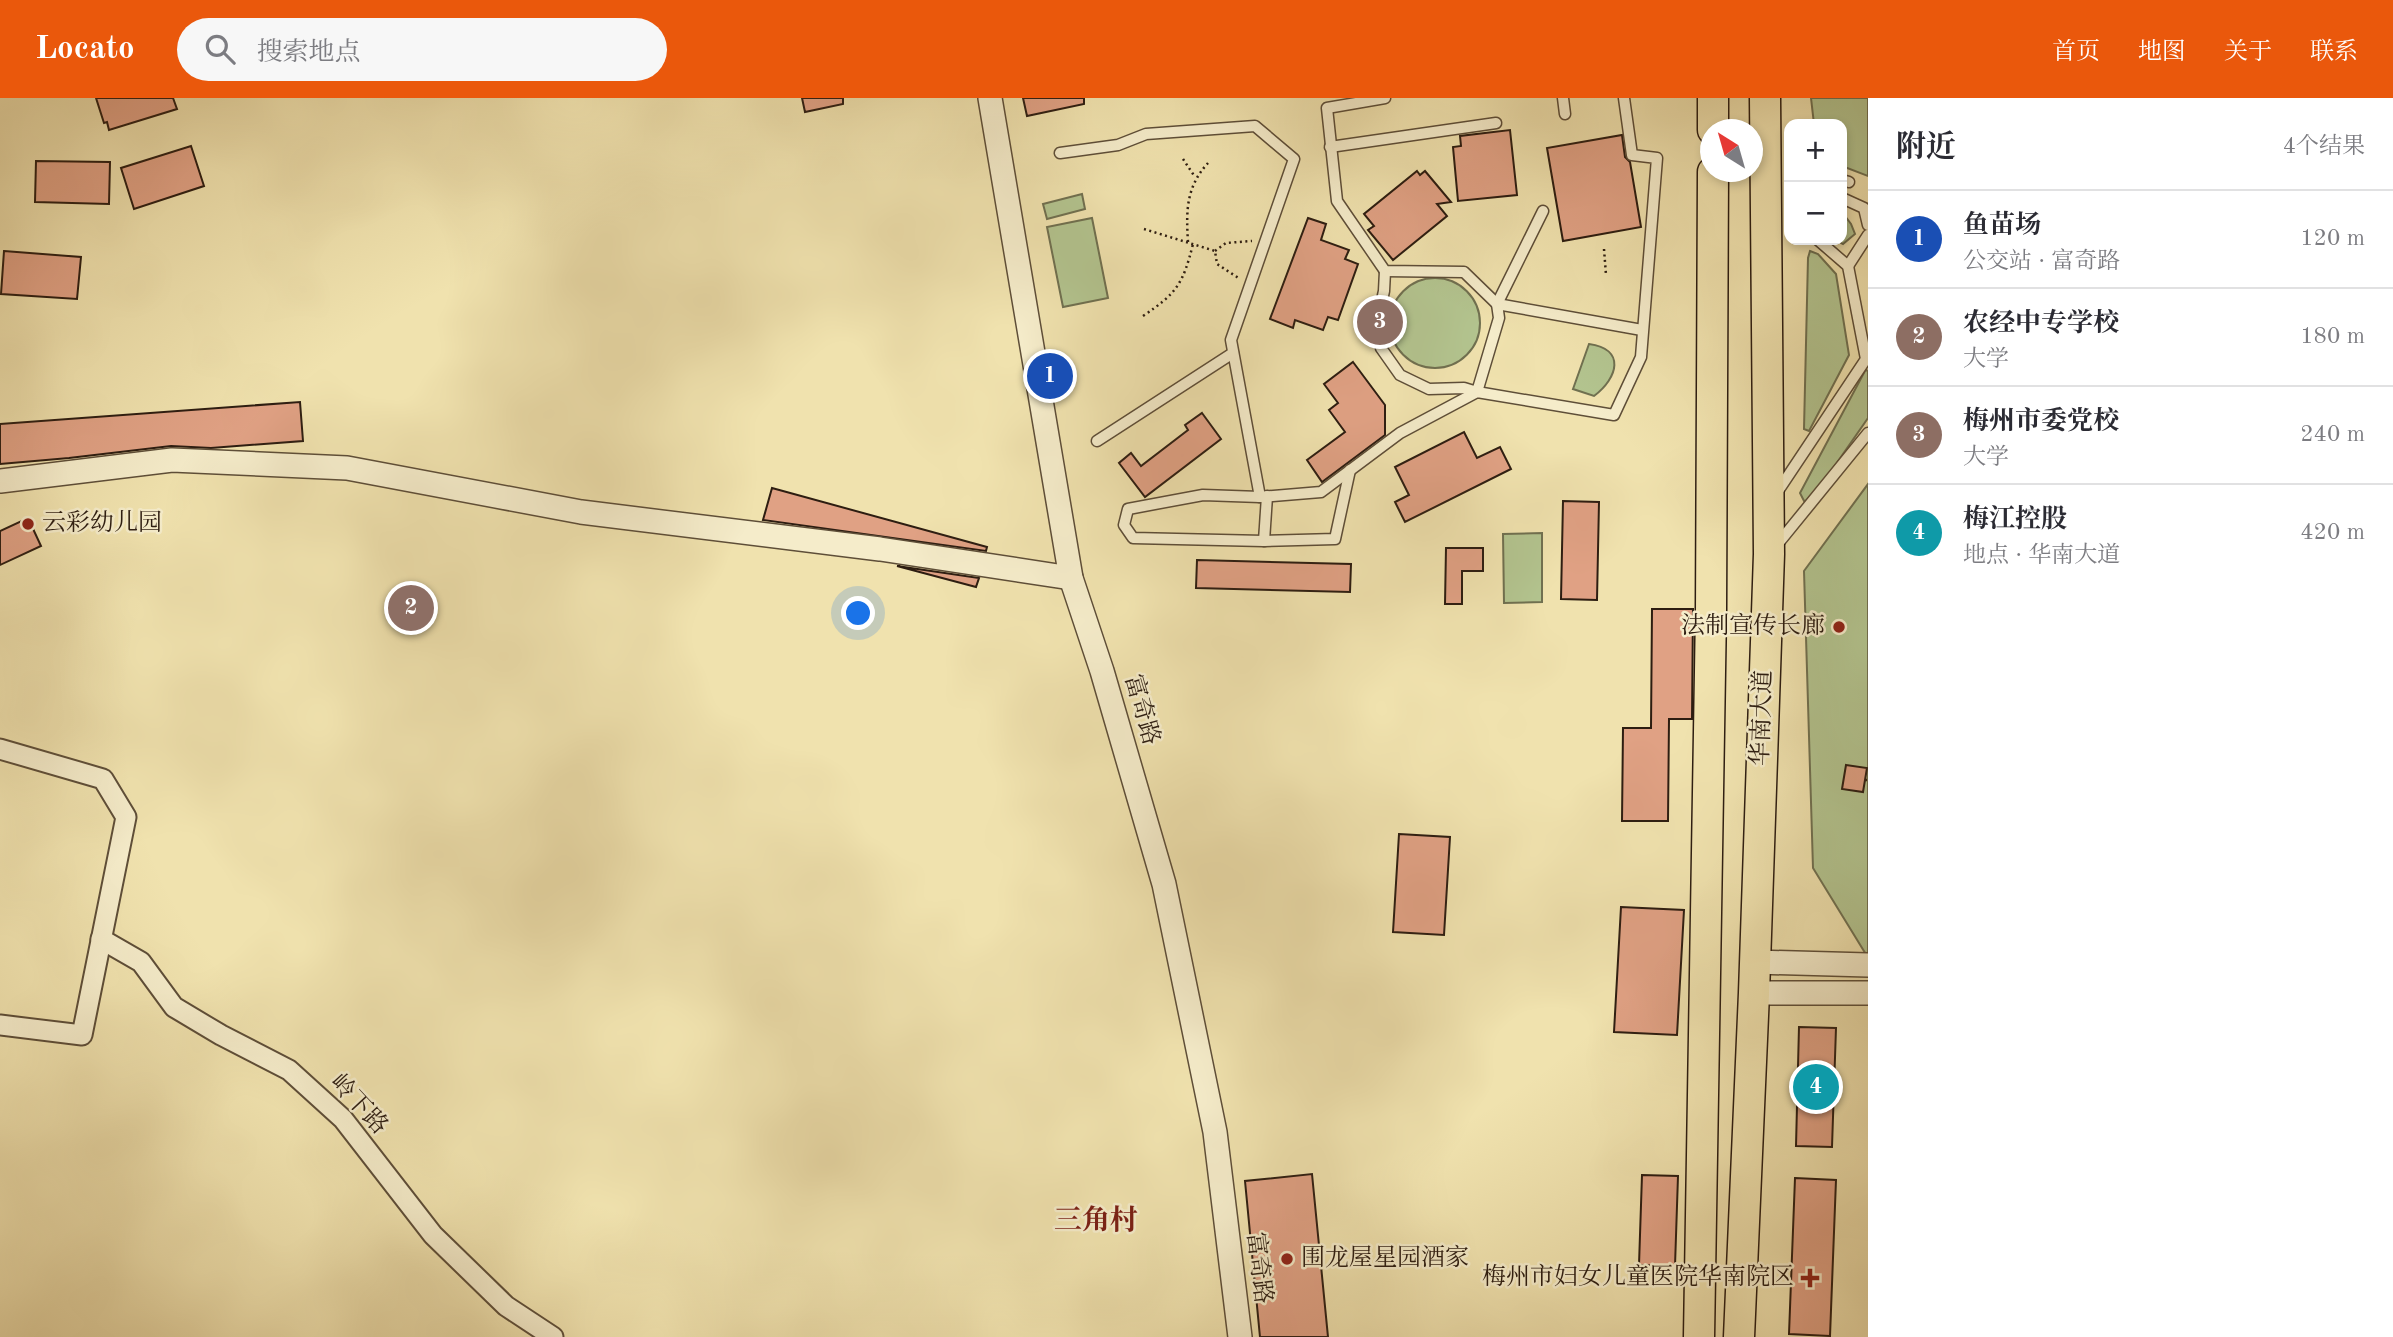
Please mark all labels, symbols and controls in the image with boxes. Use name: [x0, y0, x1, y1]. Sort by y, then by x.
search box: [177, 18, 667, 81]
icon: search: [201, 30, 239, 68]
text: Locato: [35, 33, 135, 66]
text: 搜索地点: [257, 40, 361, 66]
text: 首页: [2052, 41, 2100, 65]
text: 地图: [2138, 41, 2186, 65]
text: 关于: [2224, 41, 2272, 65]
text: 联系: [2310, 41, 2358, 65]
north arrow: [1700, 119, 1763, 182]
map controls: [1784, 119, 1847, 245]
button: +: [1784, 119, 1847, 182]
text: 附近: [1896, 133, 1956, 163]
text: 4个结果: [2283, 135, 2365, 158]
button: −: [1784, 182, 1847, 245]
text: 鱼苗场: [1963, 213, 2041, 239]
text: 1: [1912, 227, 1926, 250]
text: 120 m: [2300, 227, 2365, 250]
text: 公交站 · 富奇路: [1963, 250, 2120, 273]
pin: 3: [1357, 296, 1403, 348]
text: 农经中专学校: [1963, 311, 2119, 337]
text: 2: [1912, 325, 1926, 348]
text: 180 m: [2300, 325, 2365, 348]
text: 大学: [1963, 348, 2009, 371]
pin: 1: [1027, 350, 1073, 402]
text: 梅州市委党校: [1963, 409, 2119, 435]
text: 3: [1912, 423, 1926, 446]
text: 240 m: [2300, 423, 2365, 446]
text: 大学: [1963, 446, 2009, 469]
text: 梅江控股: [1963, 507, 2067, 533]
place label: 云彩幼儿园: [42, 510, 162, 536]
marker: 云彩幼儿园: [20, 516, 36, 532]
text: 4: [1912, 521, 1926, 544]
text: 420 m: [2300, 521, 2365, 544]
text: 地点 · 华南大道: [1963, 544, 2120, 567]
pin: 2: [388, 582, 434, 634]
your location: [841, 596, 875, 630]
place label: 法制宣传长廊: [1681, 612, 1825, 639]
marker: 法制宣传长廊: [1831, 619, 1847, 635]
street label: 华南大道: [1746, 670, 1777, 766]
street label: 富奇路: [1120, 671, 1165, 748]
pin: 4: [1793, 1061, 1839, 1113]
street label: 岭下路: [325, 1068, 394, 1140]
district label: 三角村: [1054, 1205, 1138, 1236]
street label: 富奇路: [1242, 1230, 1277, 1305]
place label: 围龙屋星园酒家: [1301, 1244, 1469, 1271]
marker: 围龙屋星园酒家: [1279, 1251, 1295, 1267]
place label: 梅州市妇女儿童医院华南院区: [1482, 1263, 1794, 1290]
marker: 梅州市妇女儿童医院华南院区: [1800, 1268, 1820, 1288]

